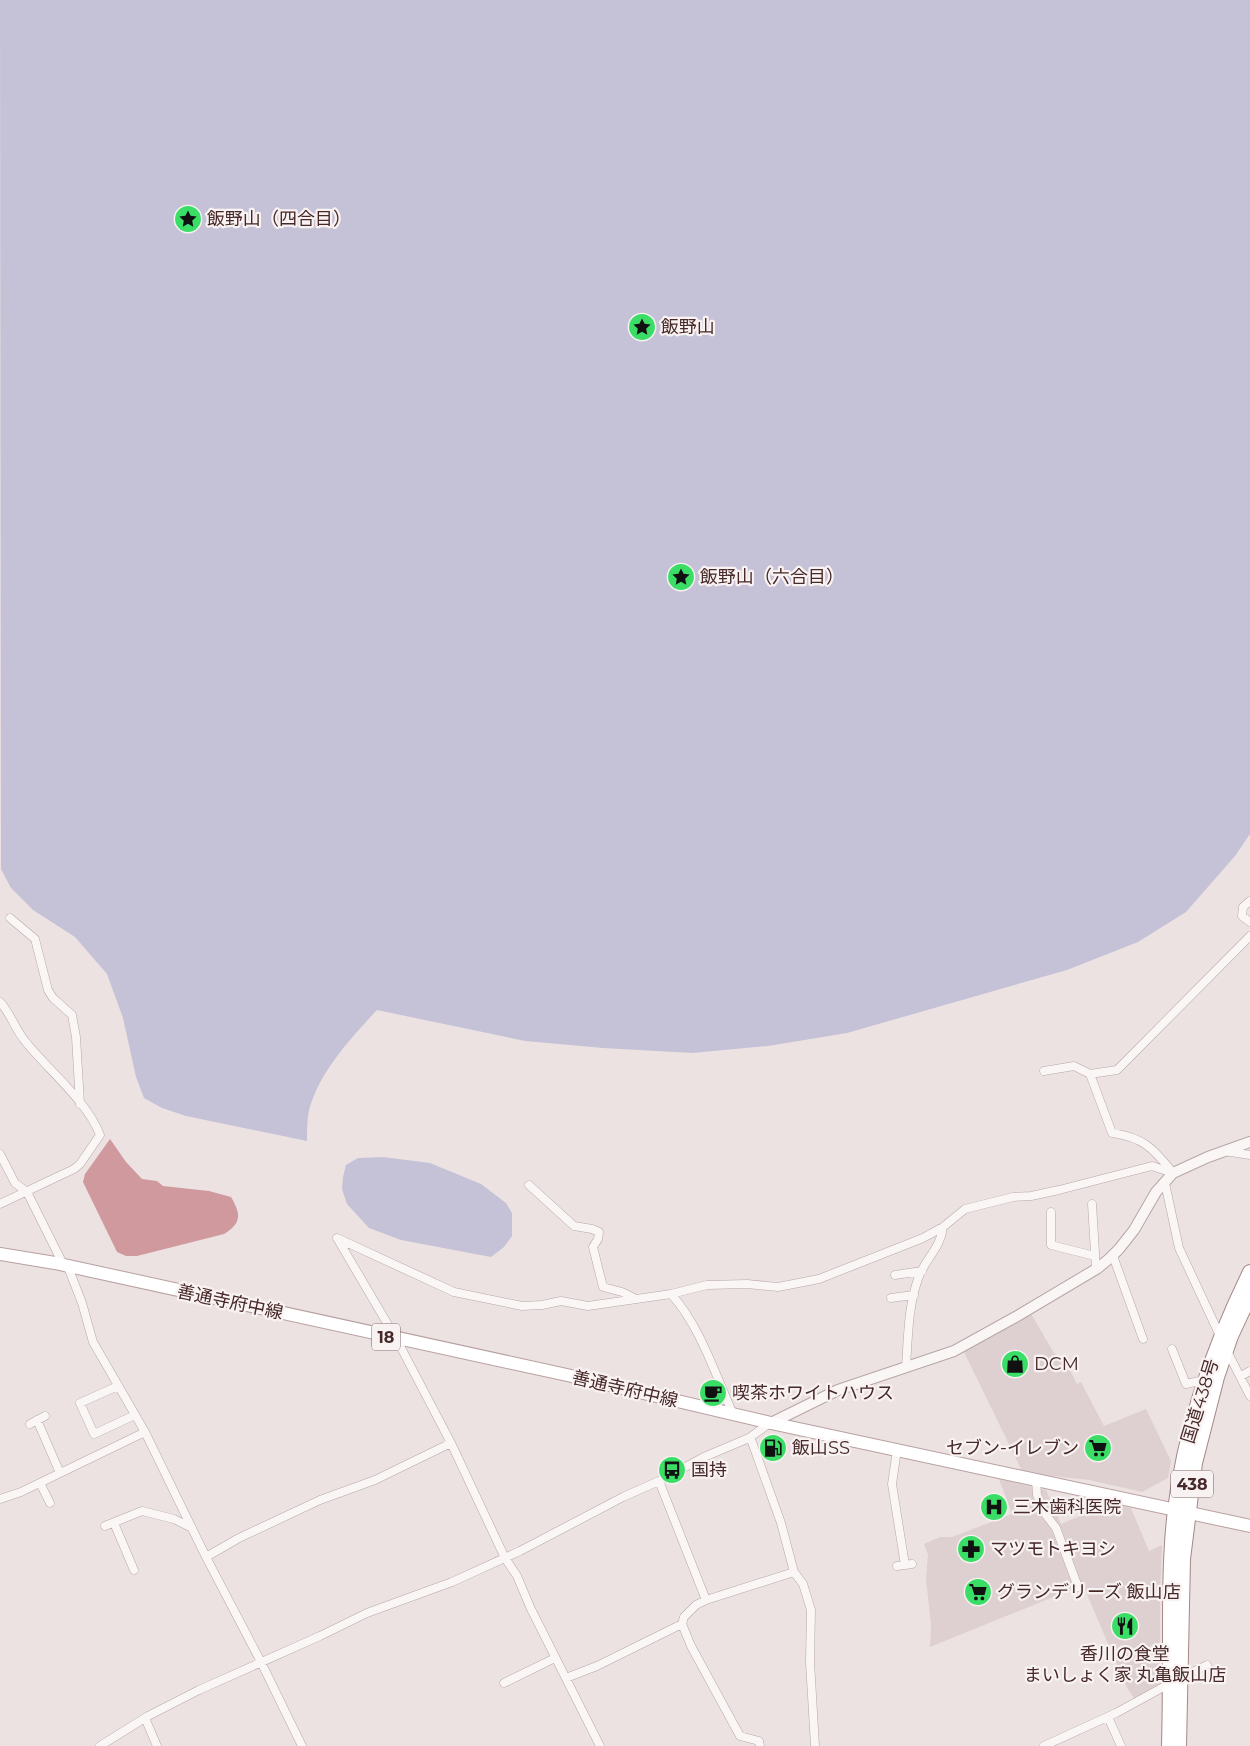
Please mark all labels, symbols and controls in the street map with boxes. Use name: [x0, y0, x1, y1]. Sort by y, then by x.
place icon: 飯野山（四合目）: [173, 204, 203, 234]
place label: 飯野山（四合目）: [207, 208, 351, 230]
place icon: 飯野山: [627, 312, 657, 342]
place label: 飯野山: [661, 316, 715, 338]
place icon: 飯野山（六合目）: [666, 562, 696, 592]
place label: 飯野山（六合目）: [700, 566, 844, 588]
street label: 善通寺府中線: [175, 1280, 285, 1324]
road number: 18: [372, 1324, 400, 1350]
shop icon: DCM: [1000, 1349, 1030, 1379]
place label: DCM: [1034, 1353, 1079, 1375]
street label: 国道438号: [1177, 1356, 1223, 1446]
street label: 善通寺府中線: [570, 1366, 680, 1412]
cafe icon: 喫茶ホワイトハウス: [698, 1378, 728, 1408]
place label: 喫茶ホワイトハウス: [732, 1382, 894, 1404]
fuel station icon: 飯山SS: [758, 1433, 788, 1463]
supermarket icon: セブン-イレブン: [1083, 1433, 1113, 1463]
place label: 飯山SS: [792, 1437, 850, 1459]
place label: セブン-イレブン: [946, 1437, 1079, 1459]
bus stop icon: 国持: [657, 1455, 687, 1485]
place label: 国持: [691, 1459, 727, 1481]
road number: 438: [1171, 1470, 1213, 1498]
hospital icon: 三木歯科医院: [979, 1492, 1009, 1522]
place label: 三木歯科医院: [1013, 1496, 1121, 1518]
pharmacy icon: マツモトキヨシ: [956, 1534, 986, 1564]
place label: マツモトキヨシ: [990, 1538, 1116, 1560]
supermarket icon: グランデリーズ 飯山店: [963, 1577, 993, 1607]
place label: グランデリーズ 飯山店: [997, 1581, 1181, 1603]
restaurant icon: 香川の食堂 まいしょく家 丸亀飯山店: [1110, 1611, 1140, 1641]
place label: 香川の食堂 まいしょく家 丸亀飯山店: [1024, 1643, 1226, 1686]

